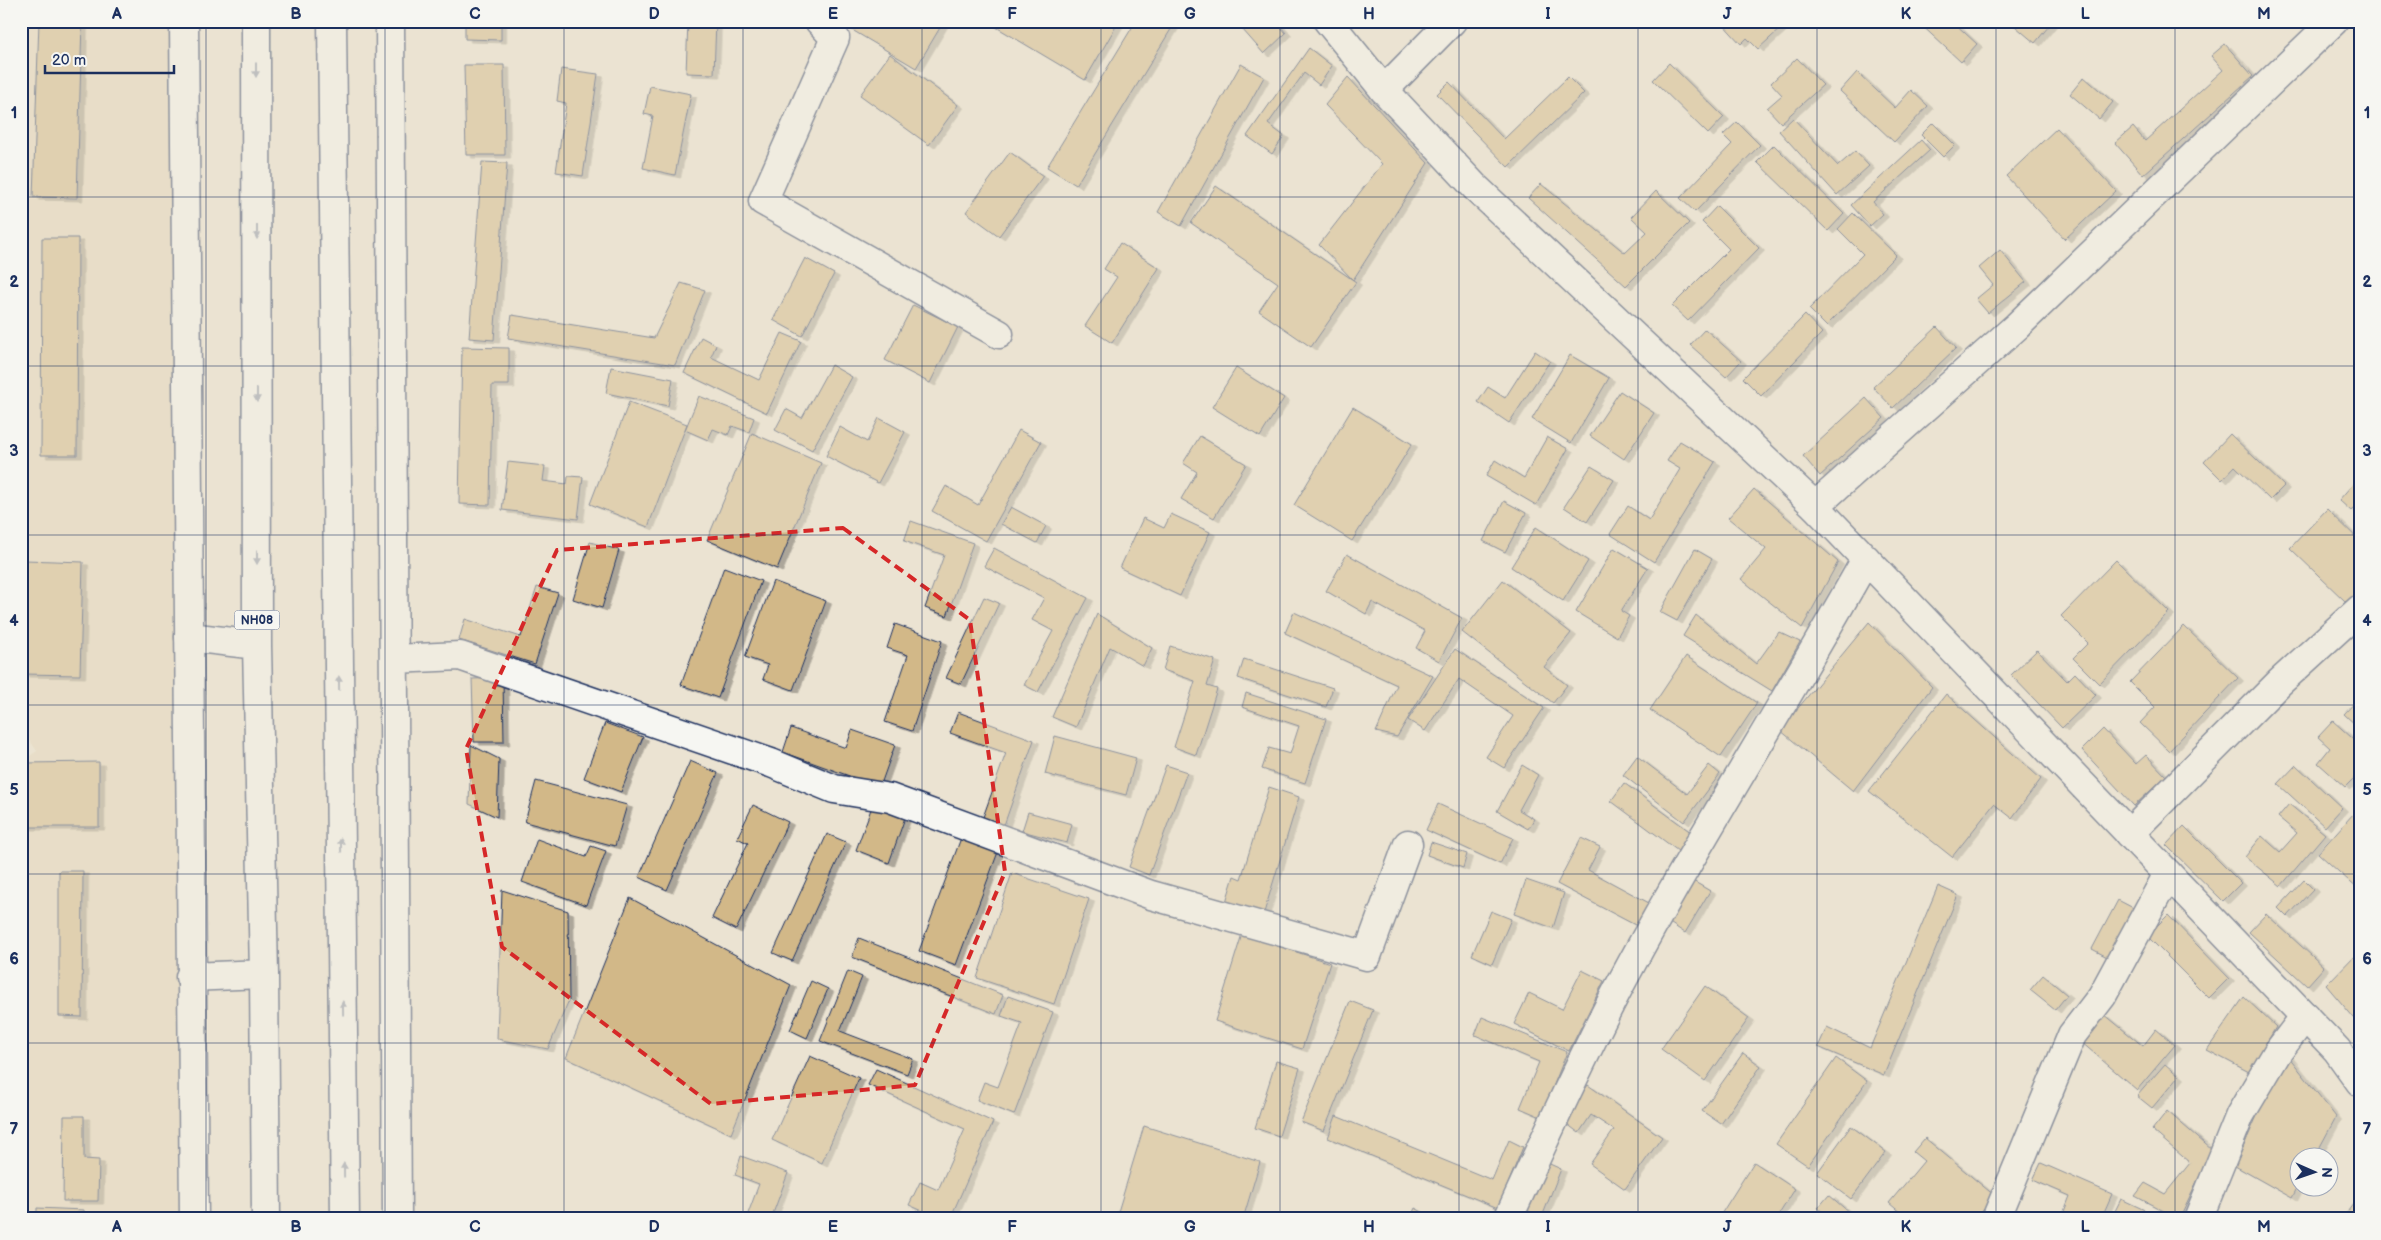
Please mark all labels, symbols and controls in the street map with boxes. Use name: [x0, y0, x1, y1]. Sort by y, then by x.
text: A: [111, 5, 122, 24]
text: B: [290, 5, 302, 24]
text: C: [469, 5, 481, 24]
text: D: [648, 5, 660, 24]
text: E: [828, 5, 838, 24]
text: F: [1007, 5, 1017, 24]
text: G: [1184, 5, 1196, 24]
text: H: [1363, 5, 1375, 24]
text: I: [1545, 5, 1551, 24]
text: J: [1723, 5, 1732, 24]
text: K: [1901, 5, 1912, 24]
text: L: [2080, 5, 2090, 24]
text: M: [2257, 5, 2271, 24]
scale bar: [45, 42, 174, 74]
text: 20 m: [52, 51, 86, 70]
one-way arrow: [252, 62, 260, 78]
text: 1: [11, 104, 17, 123]
text: 1: [2364, 104, 2370, 123]
one-way arrow: [253, 225, 261, 241]
text: 2: [9, 273, 19, 292]
text: 2: [2362, 273, 2372, 292]
one-way arrow: [253, 387, 261, 403]
text: 3: [9, 442, 19, 461]
text: 3: [2362, 442, 2372, 461]
one-way arrow: [253, 550, 261, 566]
road number: NH08: [234, 610, 280, 630]
text: 4: [9, 612, 19, 631]
text: 4: [2362, 612, 2372, 631]
one-way arrow: [335, 674, 343, 690]
text: 5: [9, 781, 19, 800]
text: 5: [2362, 781, 2372, 800]
one-way arrow: [337, 837, 345, 853]
text: 6: [9, 950, 19, 969]
text: 6: [2362, 950, 2372, 969]
one-way arrow: [339, 999, 347, 1015]
text: 7: [10, 1120, 19, 1139]
text: 7: [2363, 1120, 2372, 1139]
north arrow: [2288, 1148, 2338, 1198]
one-way arrow: [340, 1162, 348, 1178]
text: N: [2318, 1167, 2335, 1178]
text: A: [111, 1218, 122, 1237]
text: B: [290, 1218, 302, 1237]
text: C: [469, 1218, 481, 1237]
text: D: [648, 1218, 660, 1237]
text: E: [828, 1218, 838, 1237]
text: F: [1007, 1218, 1017, 1237]
text: G: [1184, 1218, 1196, 1237]
text: H: [1363, 1218, 1375, 1237]
text: I: [1545, 1218, 1551, 1237]
text: J: [1723, 1218, 1732, 1237]
text: K: [1901, 1218, 1912, 1237]
text: L: [2080, 1218, 2090, 1237]
text: M: [2257, 1218, 2271, 1237]

